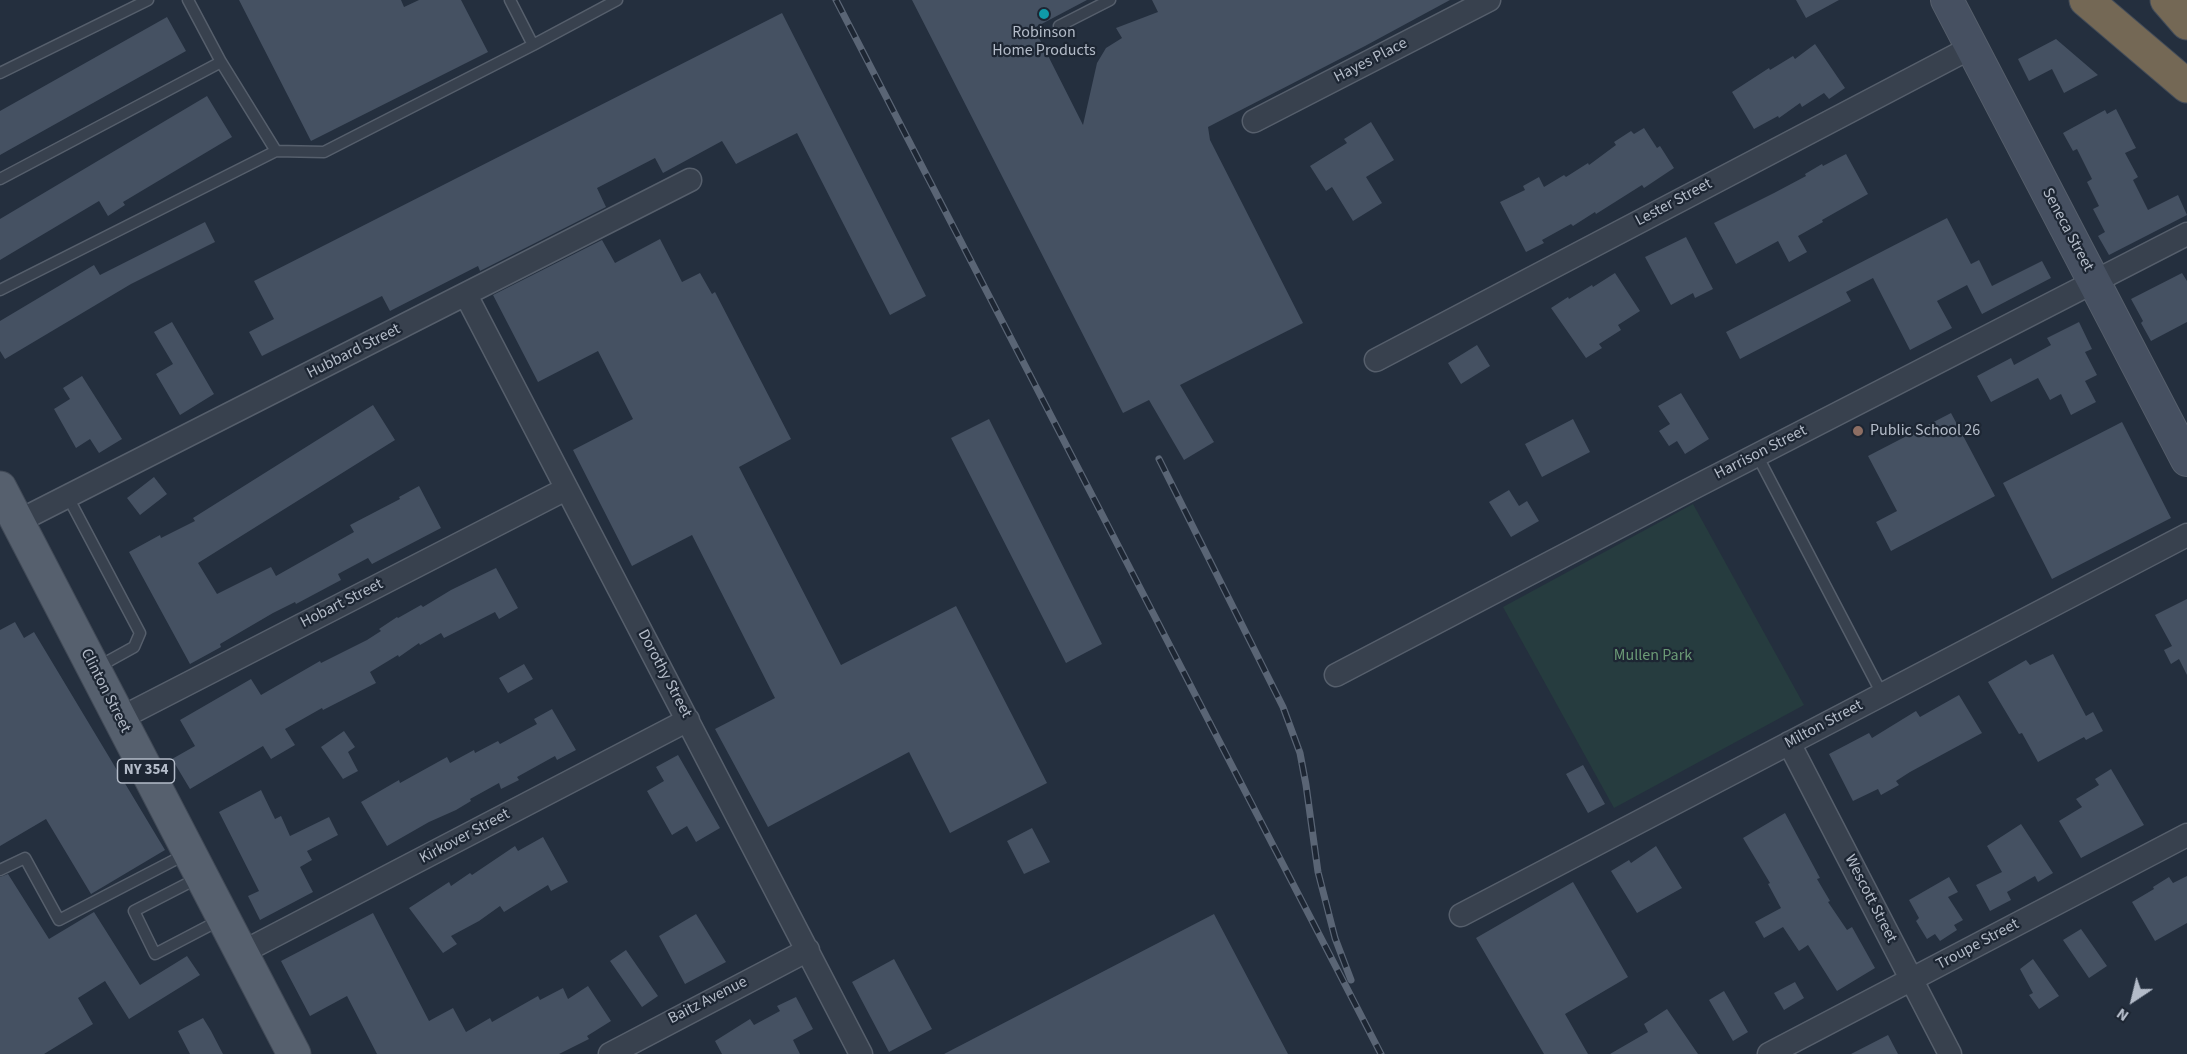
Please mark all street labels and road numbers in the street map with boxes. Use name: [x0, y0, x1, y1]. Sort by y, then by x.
street label: Hayes Place: [1331, 34, 1411, 88]
street label: Lester Street: [1632, 175, 1716, 231]
street label: Seneca Street: [2037, 185, 2097, 275]
street label: Hubbard Street: [304, 320, 404, 384]
street label: Harrison Street: [1712, 422, 1810, 484]
street label: Hobart Street: [298, 575, 386, 633]
street label: Dorothy Street: [633, 627, 695, 721]
street label: Clinton Street: [76, 646, 134, 736]
street label: Milton Street: [1782, 696, 1866, 754]
road number: NY 354: [118, 759, 174, 783]
street label: Kirkover Street: [417, 805, 513, 869]
street label: Wescott Street: [1840, 852, 1900, 946]
street label: Troupe Street: [1933, 915, 2023, 975]
street label: Baitz Avenue: [665, 973, 751, 1029]

